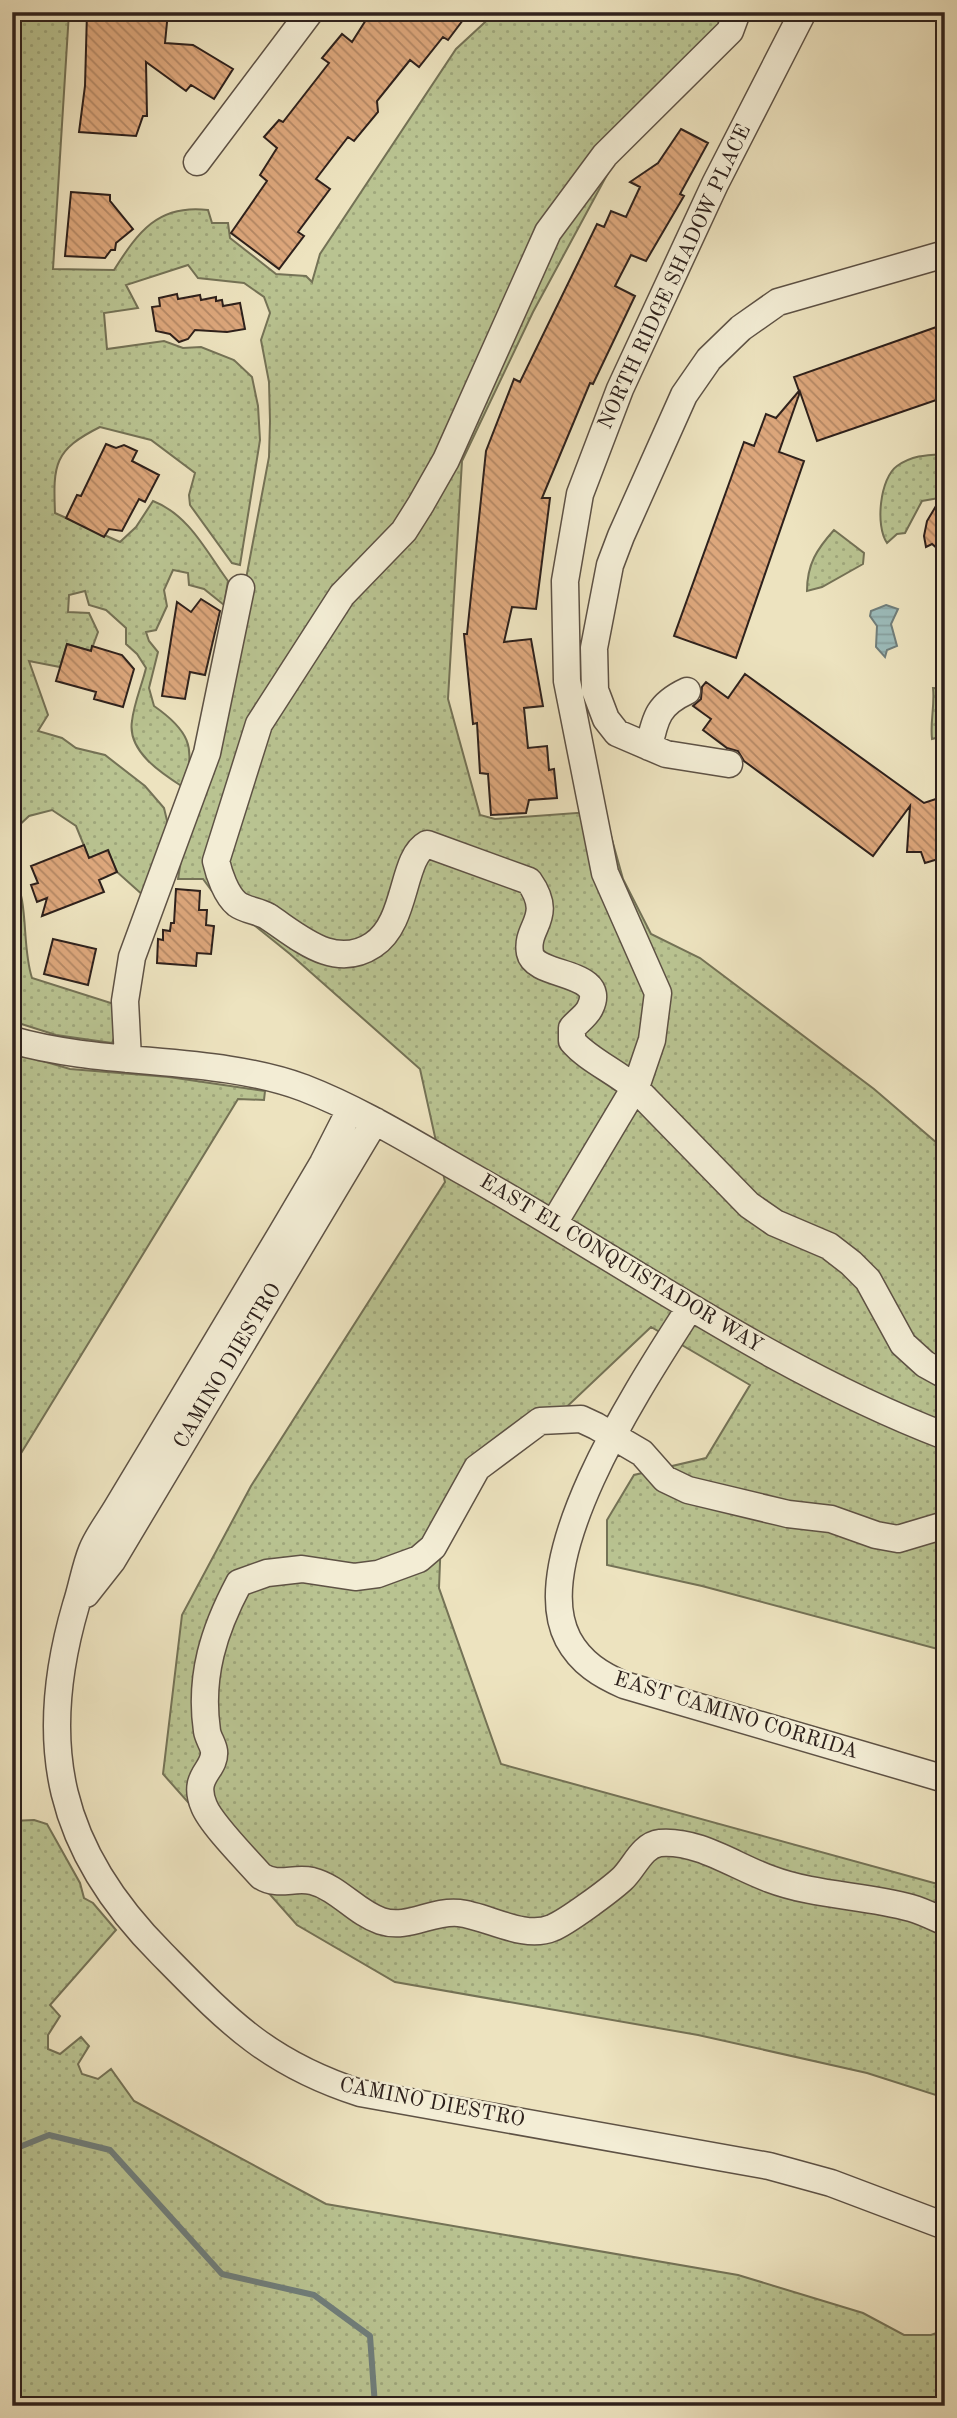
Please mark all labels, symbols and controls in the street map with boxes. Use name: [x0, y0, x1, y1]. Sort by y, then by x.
street label: NORTH RIDGE SHADOW PLACE: [595, 121, 755, 433]
street label: EAST EL CONQUISTADOR WAY: [476, 1171, 766, 1357]
street label: CAMINO DIESTRO: [170, 1280, 286, 1452]
street label: EAST CAMINO CORRIDA: [611, 1669, 861, 1763]
street label: CAMINO DIESTRO: [337, 2075, 527, 2131]

